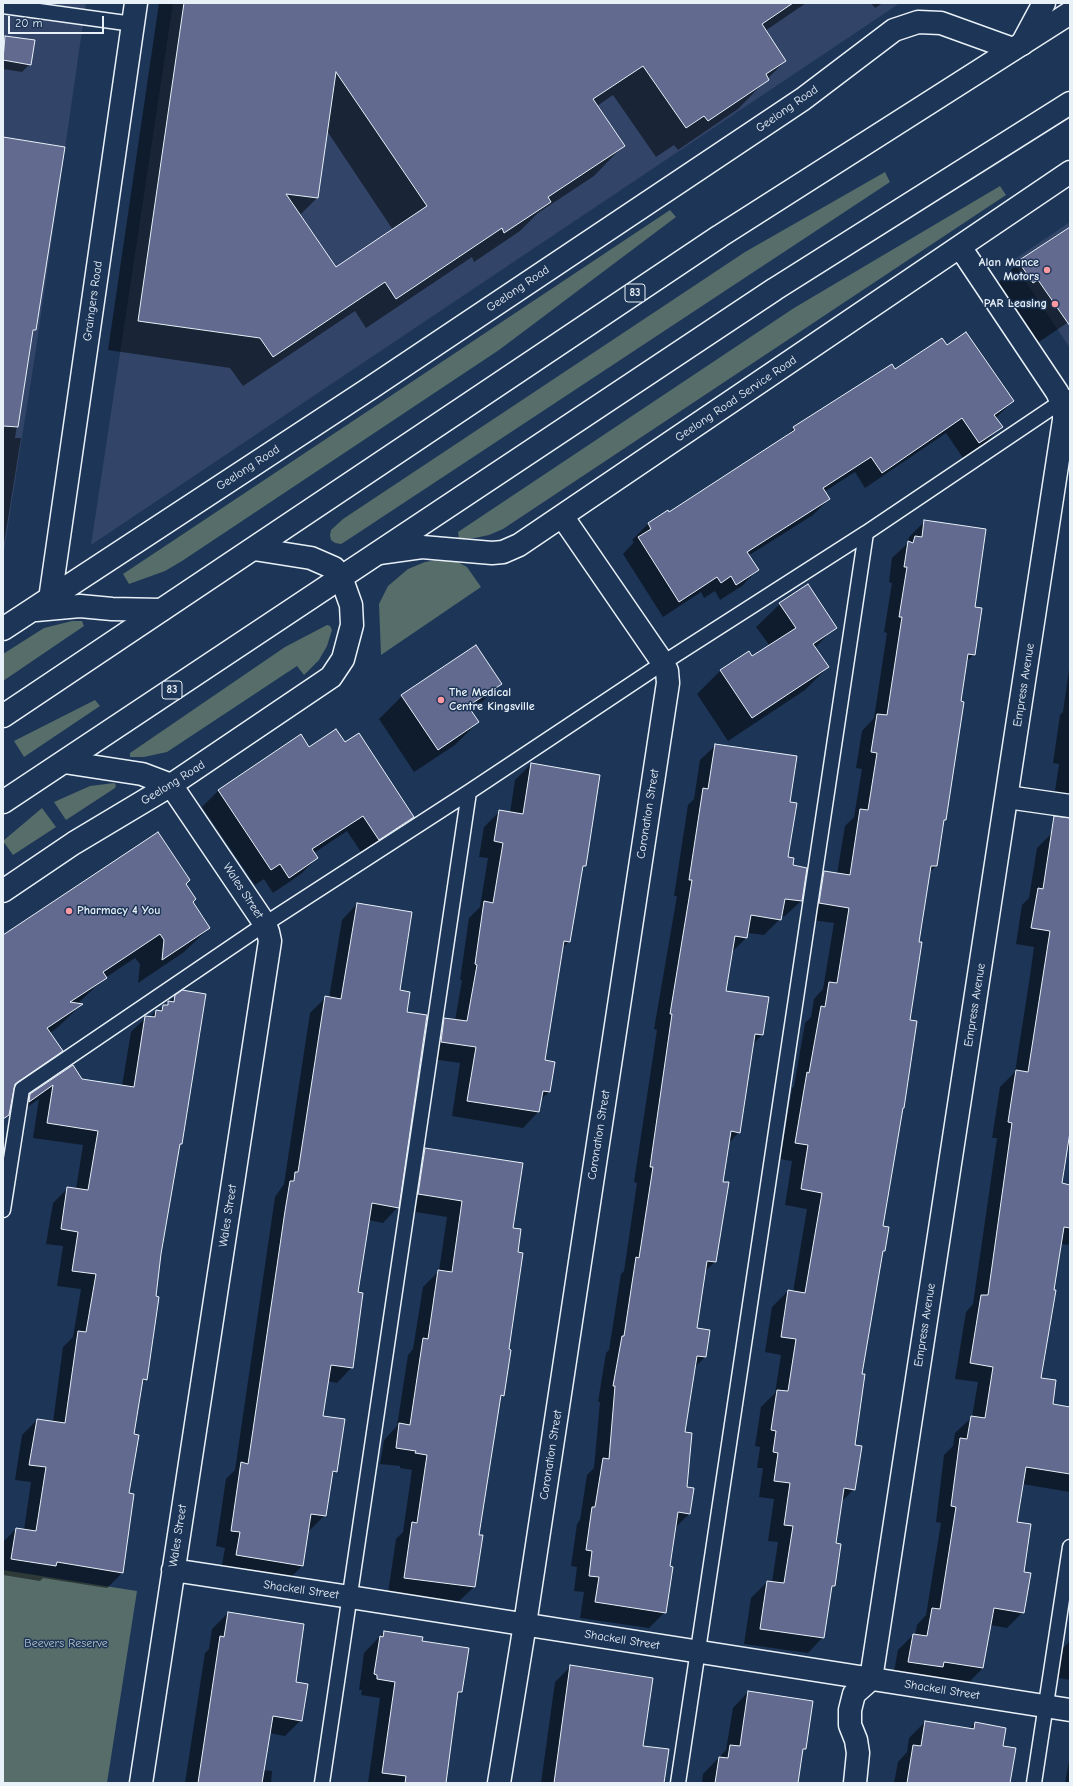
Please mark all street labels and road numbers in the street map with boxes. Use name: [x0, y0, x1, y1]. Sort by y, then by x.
street label: Geelong Road: [753, 82, 821, 136]
street label: Graingers Road: [80, 260, 106, 342]
street label: Geelong Road: [484, 263, 552, 315]
road number: 83: [625, 284, 645, 302]
street label: Geelong Road Service Road: [673, 353, 799, 445]
street label: Geelong Road: [214, 442, 282, 494]
street label: Empress Avenue: [1010, 642, 1038, 728]
road number: 83: [162, 681, 182, 699]
street label: Geelong Road: [138, 758, 208, 808]
street label: Coronation Street: [634, 768, 662, 860]
street label: Wales Street: [220, 860, 266, 922]
street label: Empress Avenue: [961, 962, 989, 1048]
street label: Coronation Street: [585, 1089, 613, 1181]
street label: Wales Street: [216, 1184, 240, 1248]
street label: Empress Avenue: [911, 1282, 939, 1368]
street label: Coronation Street: [537, 1409, 565, 1501]
street label: Wales Street: [166, 1504, 190, 1568]
street label: Shackell Street: [262, 1578, 340, 1602]
street label: Shackell Street: [583, 1627, 661, 1653]
street label: Shackell Street: [903, 1677, 981, 1703]

